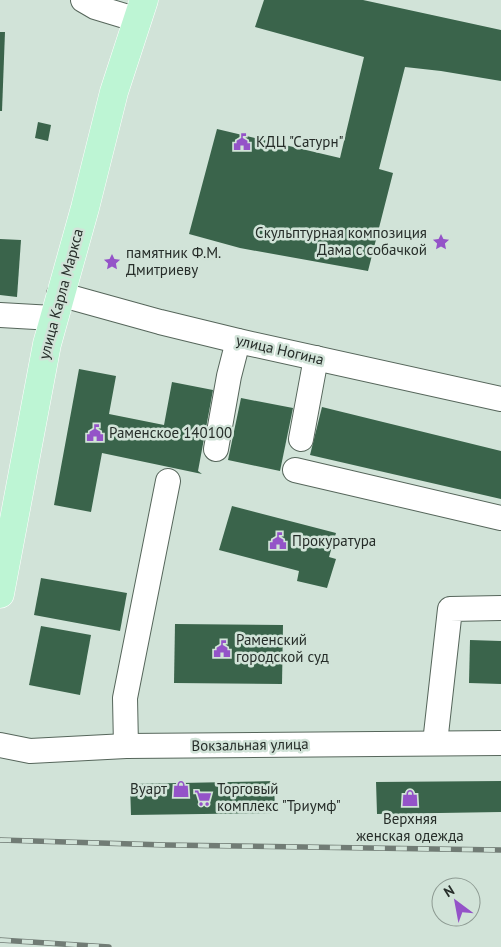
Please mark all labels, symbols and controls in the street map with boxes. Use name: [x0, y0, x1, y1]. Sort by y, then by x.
public building icon: КДЦ "Сатурн": [232, 132, 252, 152]
place label: КДЦ "Сатурн": [256, 132, 344, 151]
place label: Скульптурная композиция Дама с собачкой: [255, 223, 427, 259]
street label: улица Карла Маркса: [34, 226, 87, 361]
place icon: Скульптурная композиция Дама с собачкой: [431, 232, 451, 252]
place label: памятник Ф.М. Дмитриеву: [126, 243, 221, 279]
place icon: памятник Ф.М. Дмитриеву: [102, 252, 122, 272]
street label: улица Ногина: [234, 330, 326, 369]
public building icon: Раменское 140100: [85, 423, 105, 443]
place label: Раменское 140100: [109, 423, 232, 442]
public building icon: Прокуратура: [268, 531, 288, 551]
place label: Прокуратура: [292, 531, 376, 550]
place label: Раменский городской суд: [236, 630, 329, 666]
public building icon: Раменский городской суд: [212, 639, 232, 659]
street label: Вокзальная улица: [191, 734, 309, 755]
place label: Вуарт: [130, 779, 167, 798]
shop icon: Вуарт: [171, 779, 191, 799]
place label: Торговый комплекс "Триумф": [217, 779, 341, 815]
supermarket icon: Торговый комплекс "Триумф": [193, 788, 213, 808]
shop icon: Верхняя женская одежда: [400, 788, 420, 808]
place label: Верхняя женская одежда: [356, 809, 464, 845]
north arrow: [431, 877, 481, 927]
text: N: [440, 881, 458, 901]

